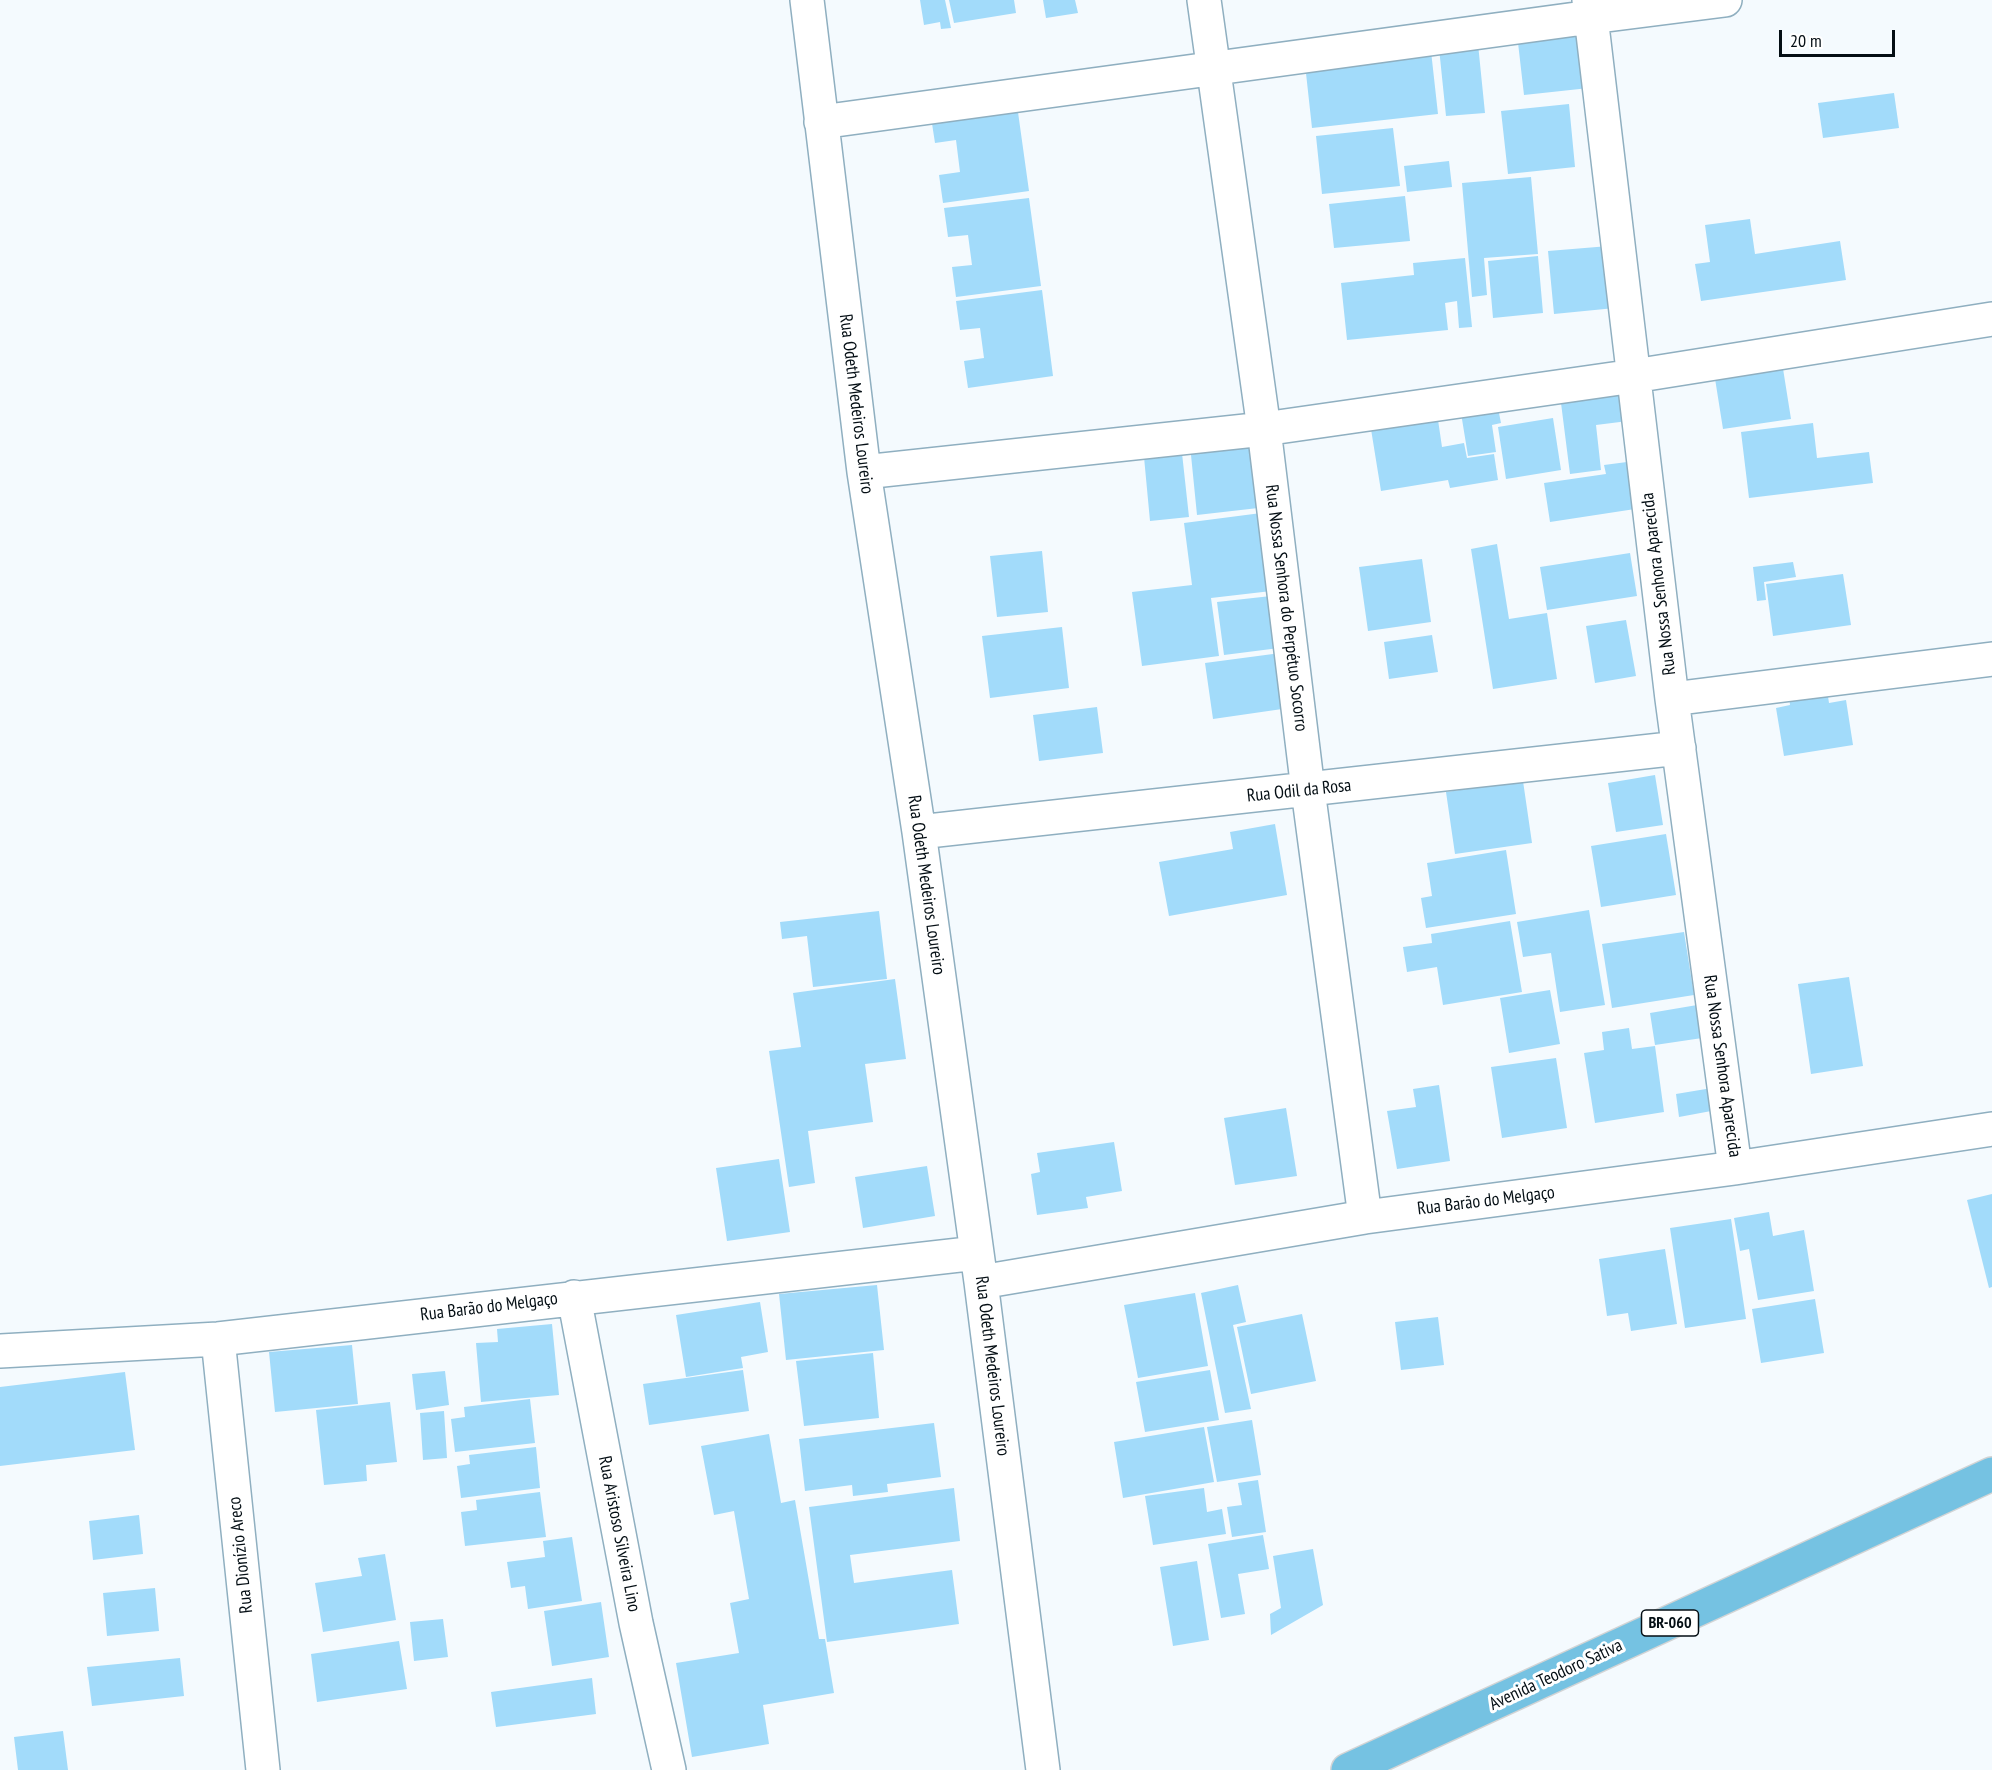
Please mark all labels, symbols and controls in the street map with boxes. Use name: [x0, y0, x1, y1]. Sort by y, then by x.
scale bar: [1782, 18, 1898, 56]
text: 20 m: [1790, 29, 1822, 52]
street label: Rua Odeth Medeiros Loureiro: [834, 313, 878, 495]
street label: Rua Nossa Senhora do Perpétuo Socorro: [1260, 483, 1312, 733]
street label: Rua Nossa Senhora Aparecida: [1637, 491, 1681, 677]
street label: Rua Odil da Rosa: [1246, 775, 1352, 807]
street label: Rua Odeth Medeiros Loureiro: [903, 794, 949, 976]
street label: Rua Nossa Senhora Aparecida: [1699, 973, 1745, 1159]
street label: Rua Barão do Melgaço: [1416, 1182, 1556, 1220]
street label: Rua Odeth Medeiros Loureiro: [970, 1275, 1014, 1457]
street label: Rua Barão do Melgaço: [419, 1288, 559, 1326]
street label: Rua Aristoso Silveira Lino: [593, 1454, 645, 1614]
street label: Rua Dionízio Areco: [224, 1496, 258, 1614]
road number: BR-060: [1642, 1610, 1698, 1636]
street label: Avenida Teodoro Sativa: [1486, 1635, 1626, 1715]

